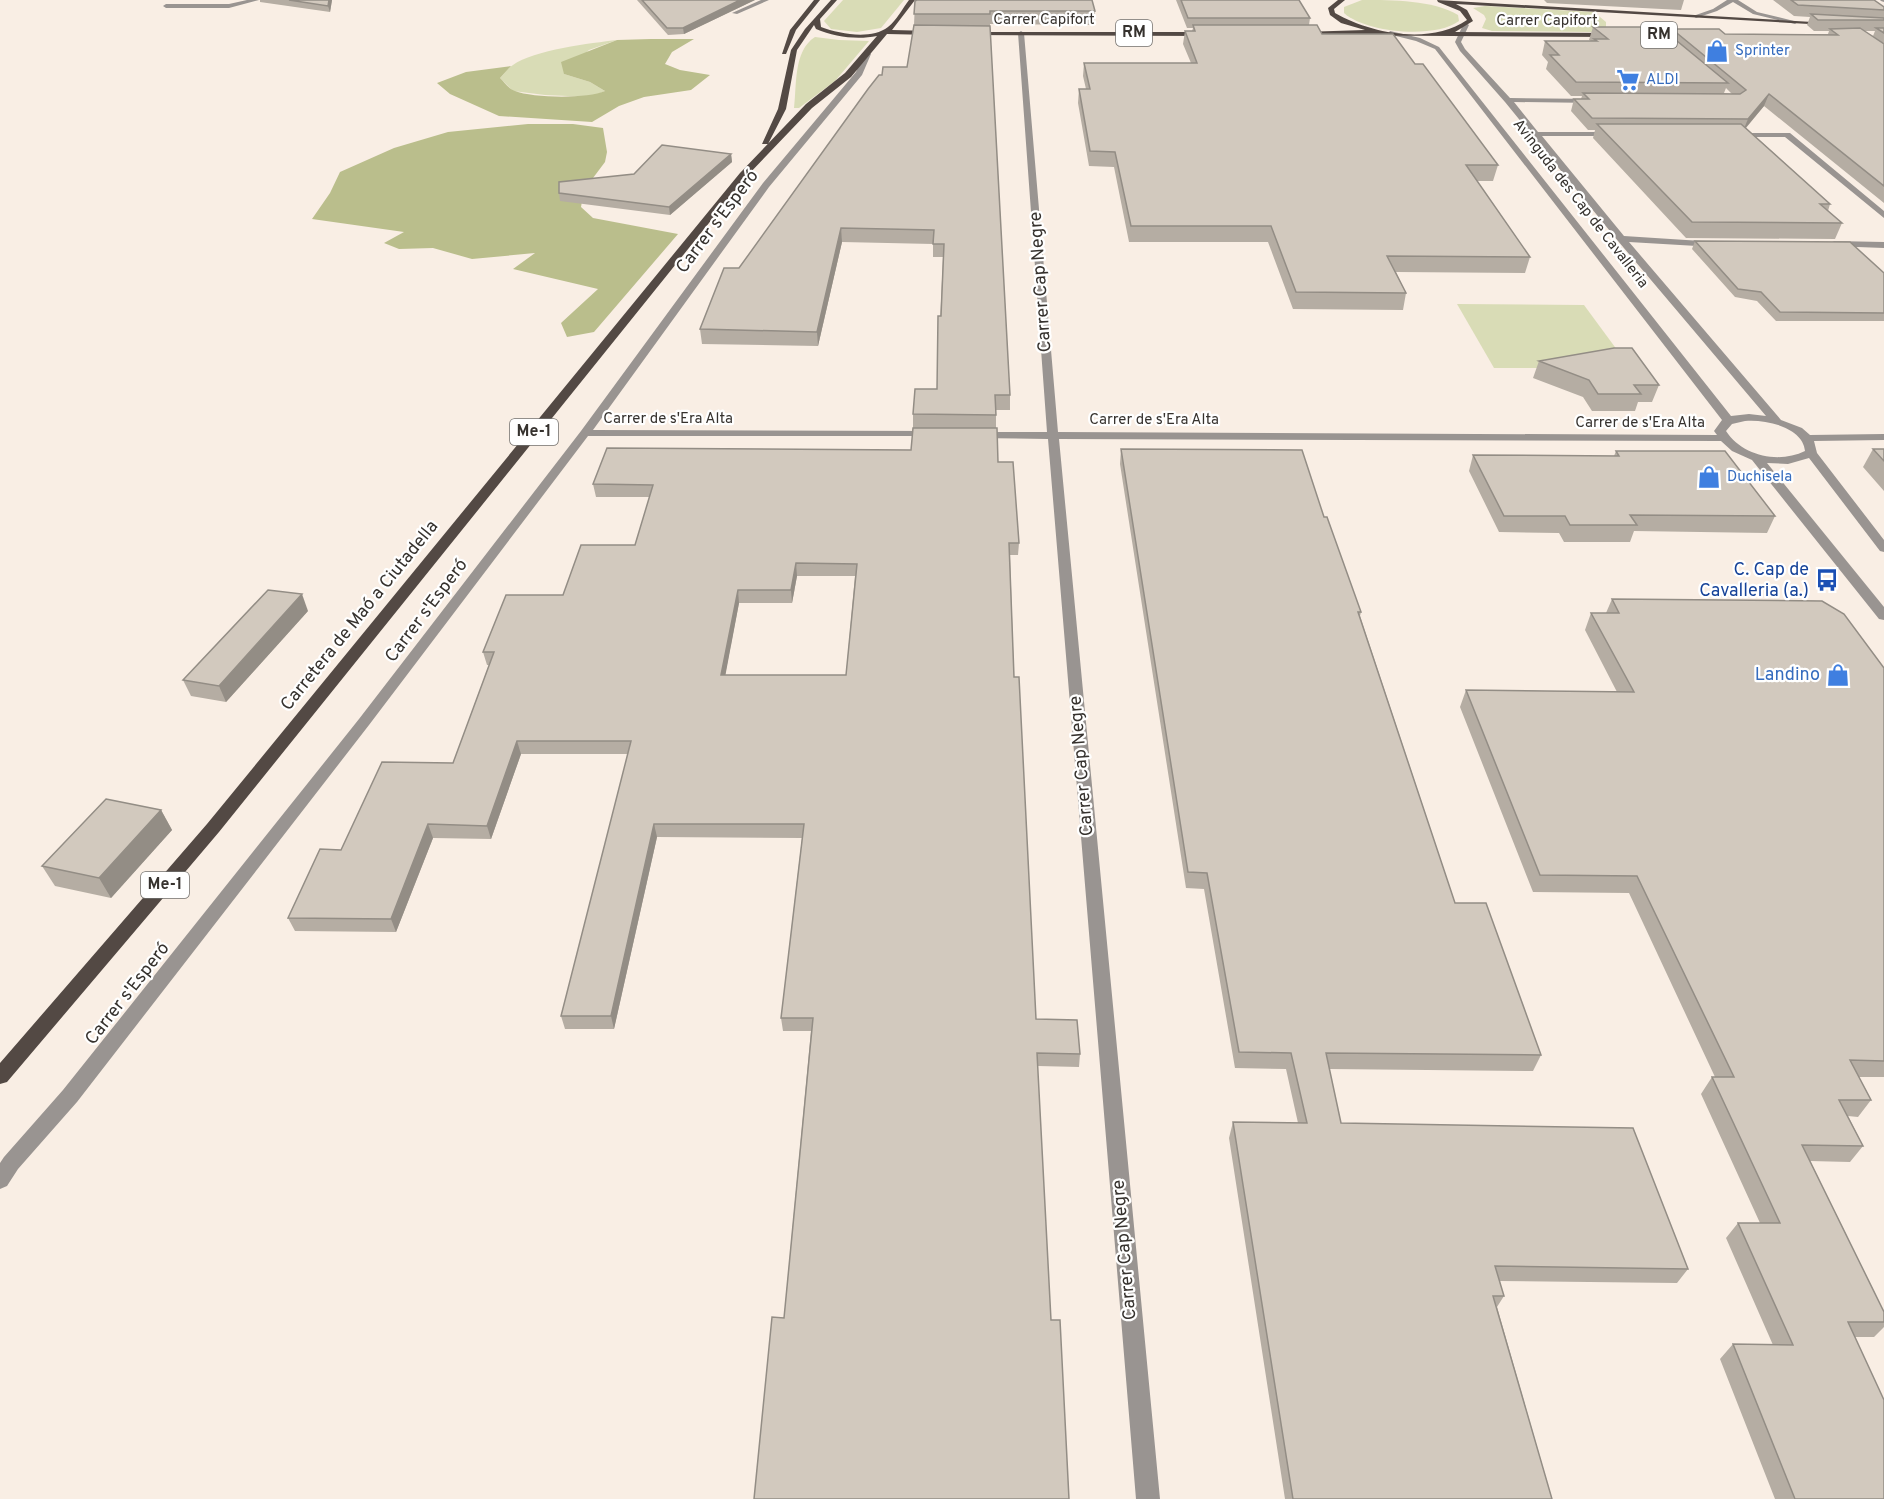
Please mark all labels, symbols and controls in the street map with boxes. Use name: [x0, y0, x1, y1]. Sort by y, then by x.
street label: Carrer Capifort: [993, 11, 1095, 30]
street label: Carrer Capifort: [1496, 12, 1598, 31]
road number: RM: [1116, 20, 1152, 46]
road number: RM: [1641, 22, 1677, 48]
shop icon: Sprinter: [1704, 38, 1730, 64]
place label: Sprinter: [1735, 42, 1790, 61]
supermarket icon: ALDI: [1615, 67, 1641, 93]
place label: ALDI: [1646, 71, 1679, 90]
street label: Avinguda des Cap de Cavalleria: [1508, 116, 1652, 292]
street label: Carrer s'Esperó: [671, 166, 765, 278]
street label: Carrer Cap Negre: [1025, 211, 1057, 353]
street label: Carrer de s'Era Alta: [603, 410, 733, 429]
street label: Carrer de s'Era Alta: [1089, 411, 1219, 430]
street label: Carrer de s'Era Alta: [1575, 414, 1705, 433]
road number: Me-1: [510, 419, 558, 445]
shop icon: Duchisela: [1696, 464, 1722, 490]
place label: Duchisela: [1727, 468, 1792, 487]
street label: Carretera de Maó a Ciutadella: [276, 516, 444, 716]
street label: Carrer s'Esperó: [380, 555, 474, 667]
place label: C. Cap de Cavalleria (a.): [1699, 559, 1809, 603]
bus stop icon: C. Cap de Cavalleria (a.): [1814, 567, 1840, 593]
shop icon: Landino: [1825, 662, 1851, 688]
place label: Landino: [1755, 664, 1820, 687]
street label: Carrer Cap Negre: [1064, 695, 1100, 837]
road number: Me-1: [141, 872, 189, 898]
street label: Carrer s'Esperó: [81, 938, 175, 1050]
street label: Carrer Cap Negre: [1107, 1179, 1143, 1321]

